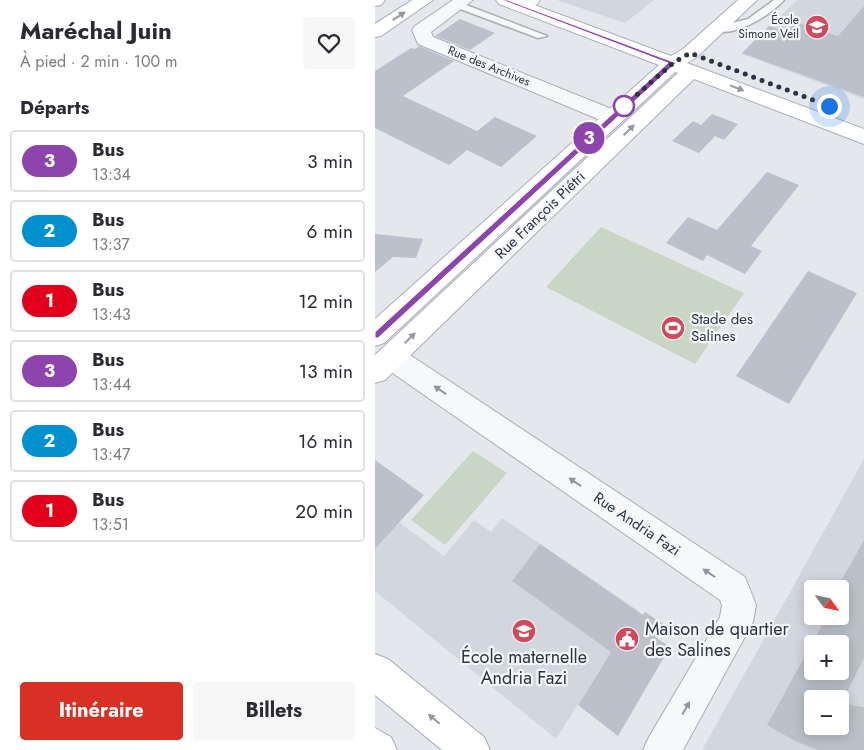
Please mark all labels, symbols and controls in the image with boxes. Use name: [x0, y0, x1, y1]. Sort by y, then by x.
one-way arrow: [393, 11, 406, 21]
place label: École Simone Veil: [738, 11, 799, 43]
text: Maréchal Juin: [20, 13, 172, 48]
school or university icon: École Simone Veil: [804, 14, 830, 40]
button: heart: [303, 17, 355, 69]
street label: Rue des Archives: [445, 41, 533, 91]
text: À pied · 2 min · 100 m: [20, 50, 177, 73]
one-way arrow: [730, 84, 745, 92]
text: Départs: [20, 94, 89, 121]
your location: [817, 94, 842, 119]
unlabelled marker: [613, 95, 635, 117]
line badge: 3: [573, 122, 605, 154]
one-way arrow: [623, 124, 635, 136]
text: 3: [583, 125, 595, 151]
text: Bus: [92, 136, 124, 163]
text: 3: [44, 148, 55, 174]
text: 3 min: [307, 148, 353, 175]
text: 13:34: [92, 163, 131, 186]
street label: Rue François Piétri: [490, 166, 590, 264]
text: Bus: [92, 206, 124, 233]
text: 2: [44, 218, 55, 244]
text: 6 min: [307, 218, 353, 245]
text: 13:37: [92, 233, 130, 256]
text: Bus: [92, 276, 124, 303]
text: 1: [45, 288, 54, 314]
text: 12 min: [298, 288, 353, 315]
text: 13:43: [92, 303, 131, 326]
place label: Stade des Salines: [691, 308, 753, 347]
sports icon: Stade des Salines: [660, 315, 686, 341]
one-way arrow: [404, 332, 416, 344]
text: Bus: [92, 346, 124, 373]
text: 3: [44, 358, 55, 384]
text: 13 min: [299, 358, 353, 385]
text: 13:44: [92, 373, 131, 396]
one-way arrow: [433, 386, 447, 395]
text: Bus: [92, 416, 124, 443]
text: 2: [44, 428, 55, 454]
text: 16 min: [298, 428, 353, 455]
text: 13:47: [92, 443, 130, 466]
one-way arrow: [568, 477, 581, 486]
text: Bus: [92, 486, 124, 513]
street label: Rue Andria Fazi: [589, 487, 685, 561]
text: 1: [45, 498, 54, 524]
text: 20 min: [295, 498, 353, 525]
text: 13:51: [92, 513, 129, 536]
one-way arrow: [702, 568, 716, 578]
north arrow: [804, 580, 849, 625]
map controls: [804, 580, 849, 735]
place label: Maison de quartier des Salines: [645, 616, 790, 663]
school or university icon: École maternelle Andria Fazi: [511, 618, 537, 644]
public building icon: Maison de quartier des Salines: [614, 626, 640, 652]
button: +: [804, 635, 849, 680]
place label: École maternelle Andria Fazi: [461, 644, 587, 691]
button: Itinéraire: [20, 682, 183, 740]
button: Billets: [193, 682, 355, 740]
button: −: [804, 690, 849, 735]
one-way arrow: [682, 701, 691, 714]
one-way arrow: [427, 713, 440, 724]

